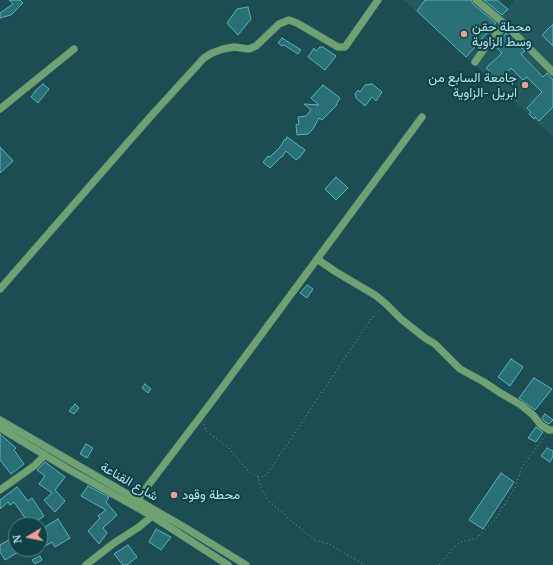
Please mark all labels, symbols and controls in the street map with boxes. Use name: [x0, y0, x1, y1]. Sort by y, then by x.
place label: محطة حقن وسط الزاوية: [472, 19, 532, 50]
marker: محطة حقن وسط الزاوية: [459, 29, 469, 39]
place label: جامعة السابع من ابريل -الزاوية: [428, 70, 517, 101]
marker: جامعة السابع من ابريل -الزاوية: [520, 80, 530, 90]
street label: شارع القناعة: [97, 459, 161, 505]
place label: محطة وقود: [182, 487, 240, 503]
marker: محطة وقود: [169, 490, 179, 500]
north arrow: [8, 517, 48, 557]
text: N: [10, 534, 25, 544]

